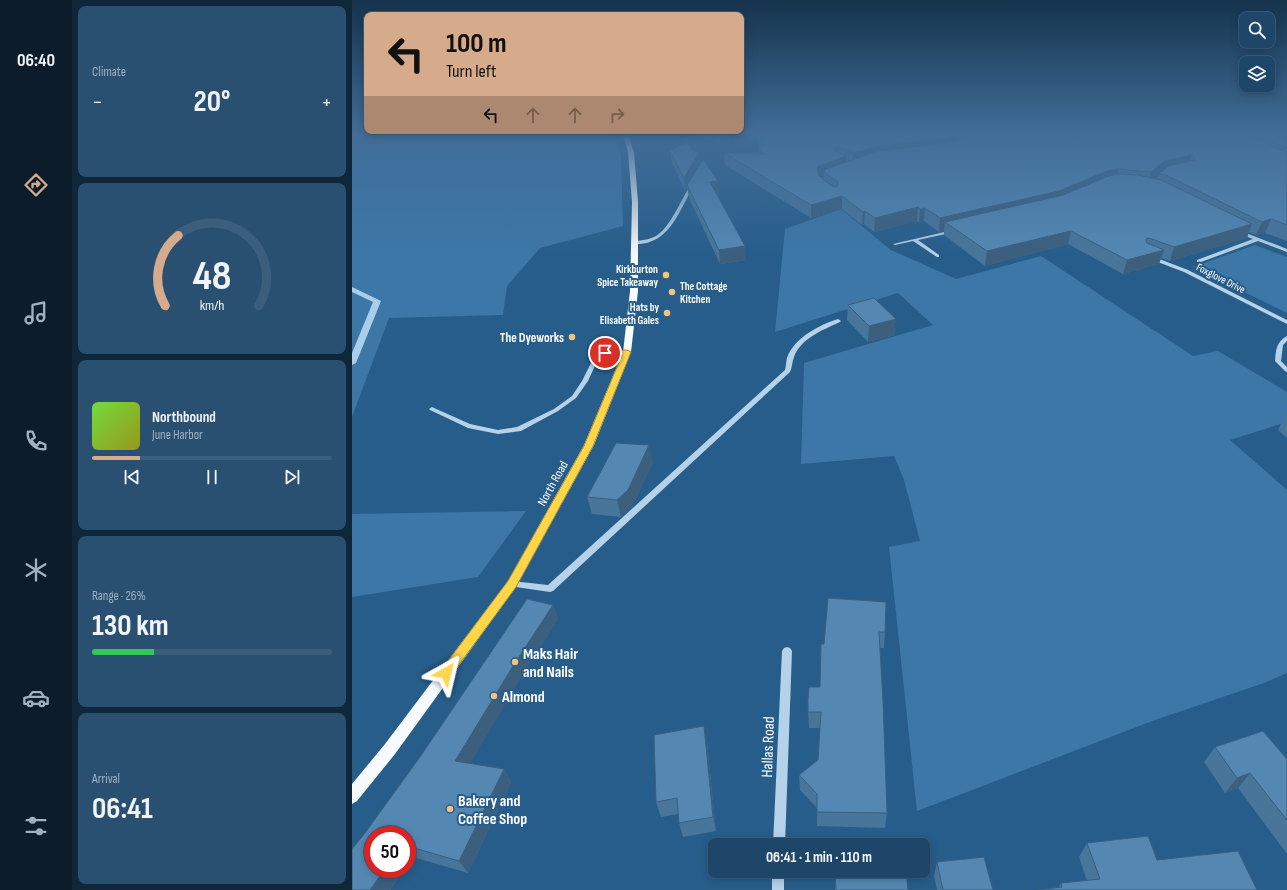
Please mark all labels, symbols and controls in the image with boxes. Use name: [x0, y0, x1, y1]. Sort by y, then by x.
map controls: [1239, 12, 1275, 92]
button: search: [1239, 12, 1275, 48]
text: 100 m: [446, 27, 507, 60]
icon: left: [380, 28, 432, 80]
text: 06:40: [17, 50, 55, 71]
button: layers: [1239, 56, 1275, 92]
text: Turn left: [446, 61, 497, 82]
text: Climate: [92, 64, 126, 80]
text: 20°: [194, 84, 230, 120]
text: −: [92, 89, 103, 116]
text: +: [321, 89, 332, 116]
icon: left: [480, 104, 502, 126]
icon: ahead: [522, 104, 544, 126]
icon: ahead: [564, 104, 586, 126]
icon: right: [606, 104, 628, 126]
icon: directions: [22, 171, 50, 199]
text: 48: [192, 252, 232, 301]
street label: Foxglove Drive: [1194, 261, 1247, 296]
place label: Kirkburton Spice Takeaway: [597, 263, 658, 289]
marker: Kirkburton Spice Takeaway: [661, 270, 671, 280]
place label: The Cottage Kitchen: [680, 280, 728, 306]
marker: The Cottage Kitchen: [667, 287, 677, 297]
text: km/h: [200, 297, 224, 314]
icon: music: [22, 299, 50, 327]
place label: Hats by Elisabeth Gales: [600, 301, 659, 327]
marker: Hats by Elisabeth Gales: [662, 308, 672, 318]
place label: The Dyeworks: [500, 330, 564, 346]
marker: The Dyeworks: [567, 332, 577, 342]
pin: [588, 336, 622, 370]
icon: arrive: [594, 342, 616, 364]
text: Northbound: [152, 408, 216, 427]
icon: phone: [22, 427, 50, 455]
text: June Harbor: [152, 427, 203, 443]
street label: North Road: [534, 458, 572, 509]
icon: previous: [121, 466, 143, 488]
icon: pause: [201, 466, 223, 488]
icon: next: [281, 466, 303, 488]
icon: climate: [22, 556, 50, 584]
text: Range · 26%: [92, 588, 146, 604]
text: 130 km: [92, 608, 169, 644]
place label: Maks Hair and Nails: [523, 645, 578, 682]
position arrow: [425, 652, 467, 694]
marker: Maks Hair and Nails: [510, 657, 520, 667]
icon: car: [22, 684, 50, 712]
place label: Almond: [501, 688, 545, 707]
marker: Almond: [489, 691, 499, 701]
street label: Hallas Road: [758, 716, 779, 778]
text: Arrival: [92, 771, 120, 787]
text: 06:41: [92, 791, 153, 827]
place label: Bakery and Coffee Shop: [458, 792, 527, 829]
marker: Bakery and Coffee Shop: [445, 804, 455, 814]
icon: filters: [22, 812, 50, 840]
speed limit sign: 50: [364, 826, 416, 878]
text: 06:41 · 1 min · 110 m: [766, 848, 872, 867]

